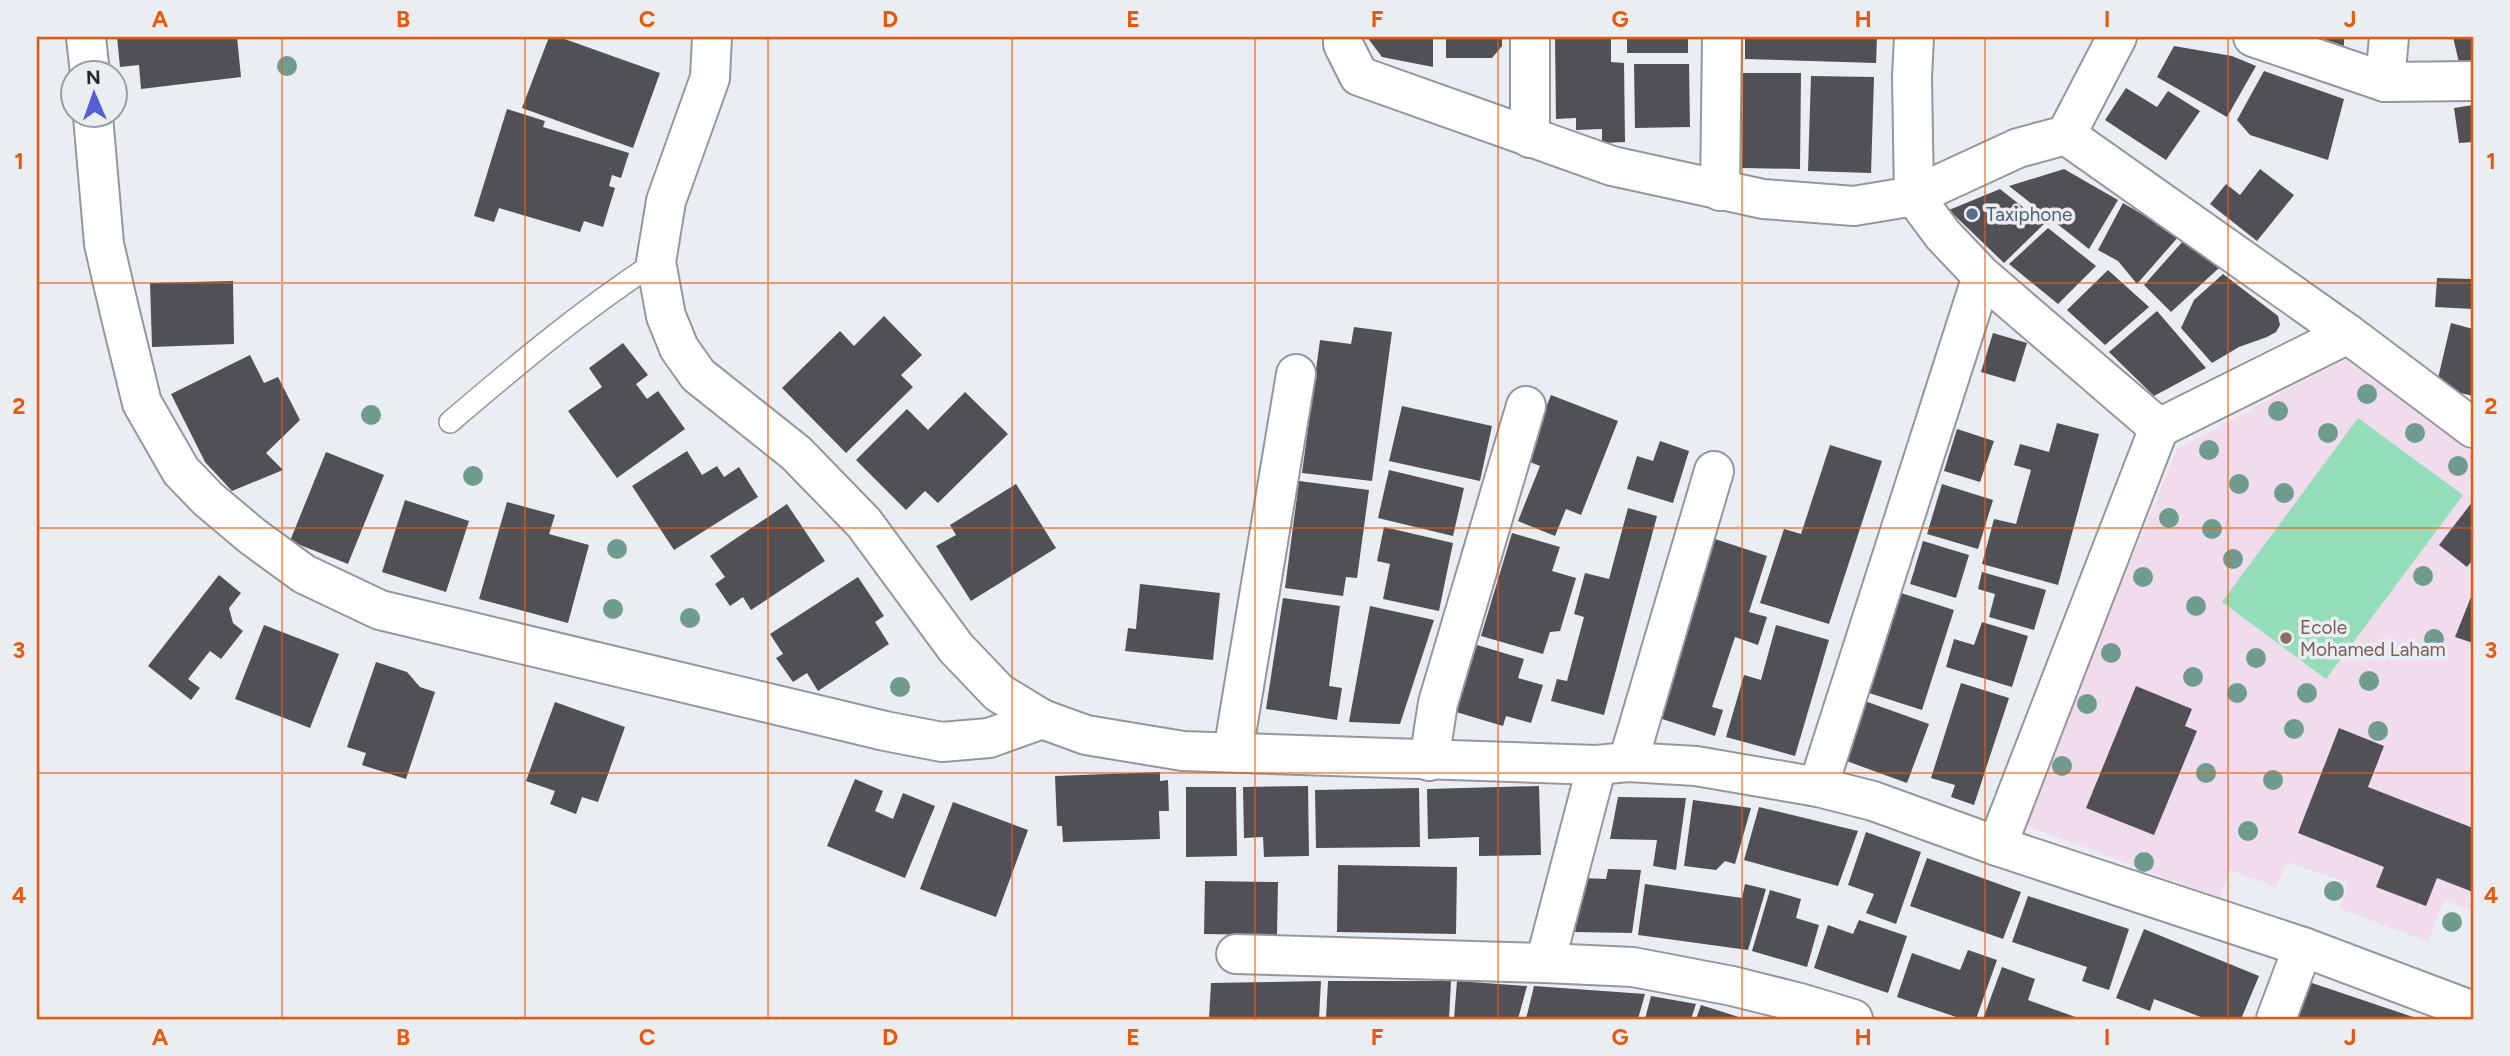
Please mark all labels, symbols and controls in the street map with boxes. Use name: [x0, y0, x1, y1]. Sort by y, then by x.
text: A: [152, 5, 169, 33]
text: B: [396, 5, 410, 33]
text: C: [639, 5, 656, 33]
text: D: [882, 5, 898, 33]
text: E: [1126, 5, 1140, 33]
text: F: [1371, 5, 1384, 33]
text: G: [1611, 5, 1629, 33]
text: H: [1854, 5, 1872, 33]
text: I: [2104, 5, 2110, 33]
text: J: [2344, 5, 2356, 33]
north arrow: [60, 60, 130, 130]
text: N: [86, 66, 101, 89]
text: 1: [14, 147, 24, 175]
text: 1: [2486, 147, 2496, 175]
place label: Taxiphone: [1986, 203, 2072, 226]
marker: Taxiphone: [1964, 206, 1980, 222]
text: 2: [12, 392, 26, 420]
text: 2: [2484, 392, 2498, 420]
place label: Ecole Mohamed Laham: [2300, 616, 2446, 661]
marker: Ecole Mohamed Laham: [2278, 630, 2294, 646]
text: 3: [13, 636, 25, 664]
text: 3: [2485, 636, 2497, 664]
text: 4: [12, 881, 26, 909]
text: 4: [2484, 881, 2498, 909]
text: A: [152, 1023, 169, 1051]
text: B: [396, 1023, 410, 1051]
text: C: [639, 1023, 656, 1051]
text: D: [882, 1023, 898, 1051]
text: E: [1126, 1023, 1140, 1051]
text: F: [1371, 1023, 1384, 1051]
text: G: [1611, 1023, 1629, 1051]
text: H: [1854, 1023, 1872, 1051]
text: I: [2104, 1023, 2110, 1051]
text: J: [2344, 1023, 2356, 1051]

